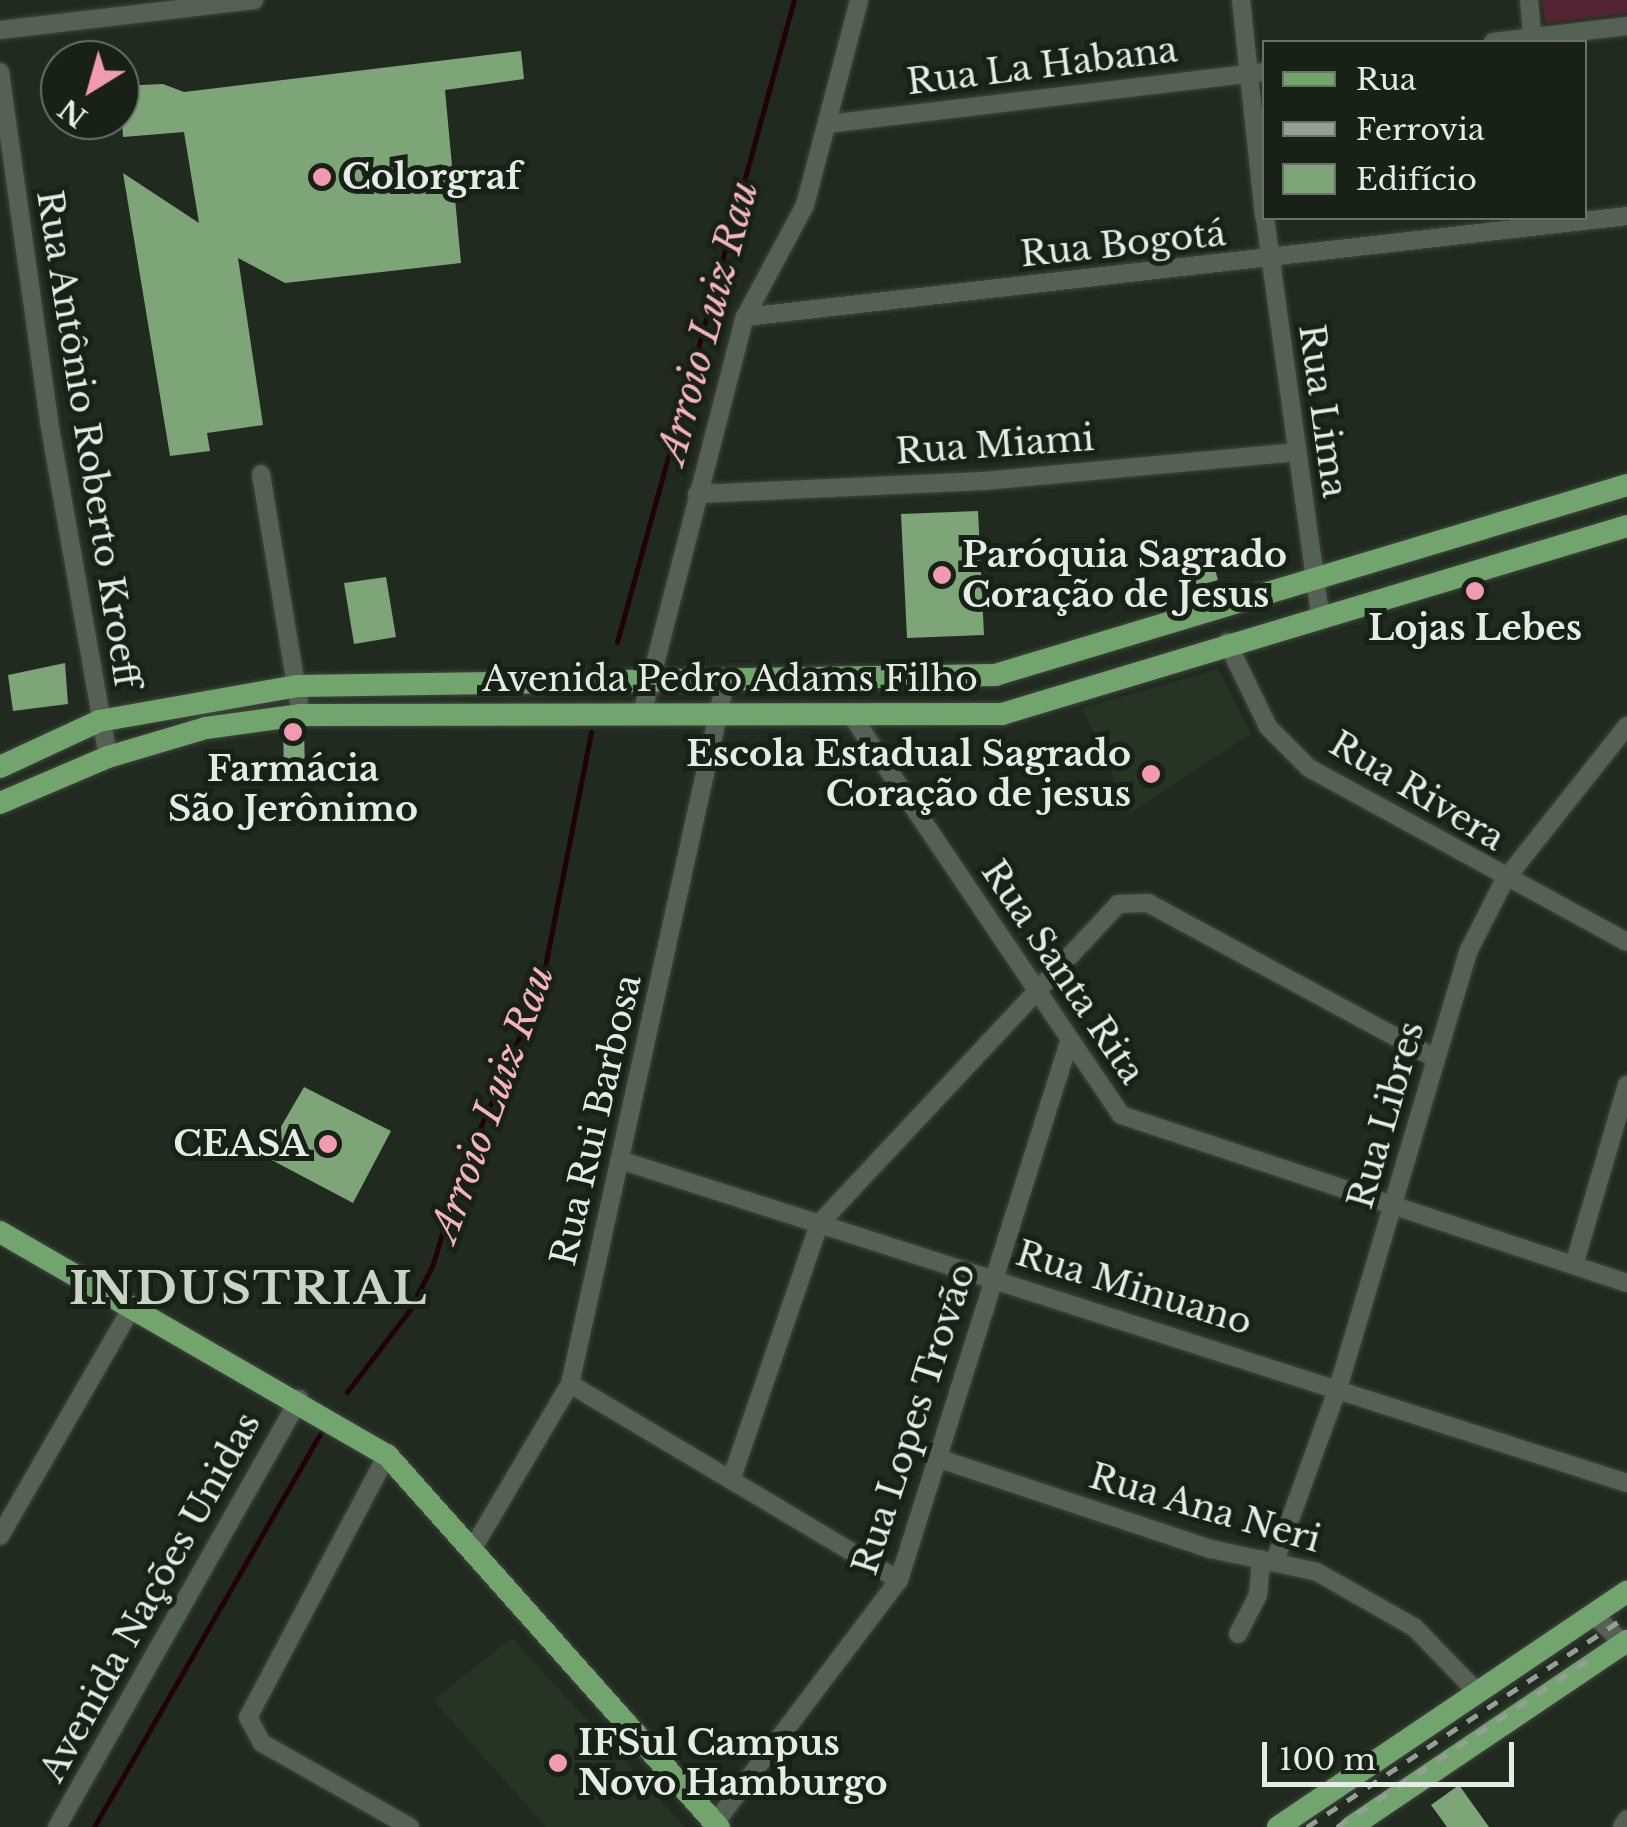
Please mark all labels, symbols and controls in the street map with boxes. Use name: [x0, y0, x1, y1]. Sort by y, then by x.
street label: Rua La Habana: [904, 29, 1180, 103]
north arrow: [40, 40, 140, 140]
legend: [1262, 40, 1587, 220]
text: Rua: [1356, 61, 1416, 98]
text: N: [52, 91, 94, 135]
text: Ferrovia: [1356, 111, 1485, 148]
place label: Colorgraf: [342, 156, 521, 198]
text: Edifício: [1356, 161, 1477, 198]
marker: Colorgraf: [311, 166, 333, 188]
water label: Arroio Luiz Rau: [648, 176, 768, 468]
street label: Rua Antônio Roberto Kroeff: [28, 186, 148, 692]
street label: Rua Bogotá: [1018, 212, 1228, 276]
street label: Rua Lima: [1290, 322, 1356, 500]
street label: Rua Miami: [894, 417, 1096, 473]
place label: Paróquia Sagrado Coração de Jesus: [962, 534, 1287, 616]
marker: Paróquia Sagrado Coração de Jesus: [931, 564, 953, 586]
marker: Lojas Lebes: [1464, 580, 1486, 602]
place label: Lojas Lebes: [1368, 607, 1582, 649]
street label: Avenida Pedro Adams Filho: [481, 658, 979, 700]
marker: Farmácia São Jerônimo: [282, 721, 304, 743]
street label: Rua Rivera: [1322, 722, 1512, 860]
place label: Escola Estadual Sagrado Coração de jesus: [686, 733, 1131, 815]
place label: Farmácia São Jerônimo: [168, 748, 418, 830]
marker: Escola Estadual Sagrado Coração de jesus: [1140, 763, 1162, 785]
street label: Rua Santa Rita: [973, 852, 1153, 1092]
water label: Arroio Luiz Rau: [421, 959, 563, 1247]
street label: Rua Rui Barbosa: [542, 970, 650, 1270]
street label: Rua Libres: [1339, 1016, 1433, 1214]
place label: CEASA: [173, 1123, 308, 1165]
marker: CEASA: [317, 1133, 339, 1155]
street label: Rua Minuano: [1011, 1232, 1257, 1344]
street label: Rua Lopes Trovão: [844, 1258, 984, 1580]
district label: INDUSTRIAL: [69, 1262, 429, 1316]
street label: Avenida Nações Unidas: [31, 1405, 269, 1789]
street label: Rua Ana Neri: [1084, 1455, 1326, 1561]
place label: IFSul Campus Novo Hamburgo: [578, 1722, 888, 1804]
scale bar: [1267, 1722, 1520, 1784]
text: 100 m: [1279, 1741, 1376, 1778]
marker: IFSul Campus Novo Hamburgo: [547, 1752, 569, 1774]

